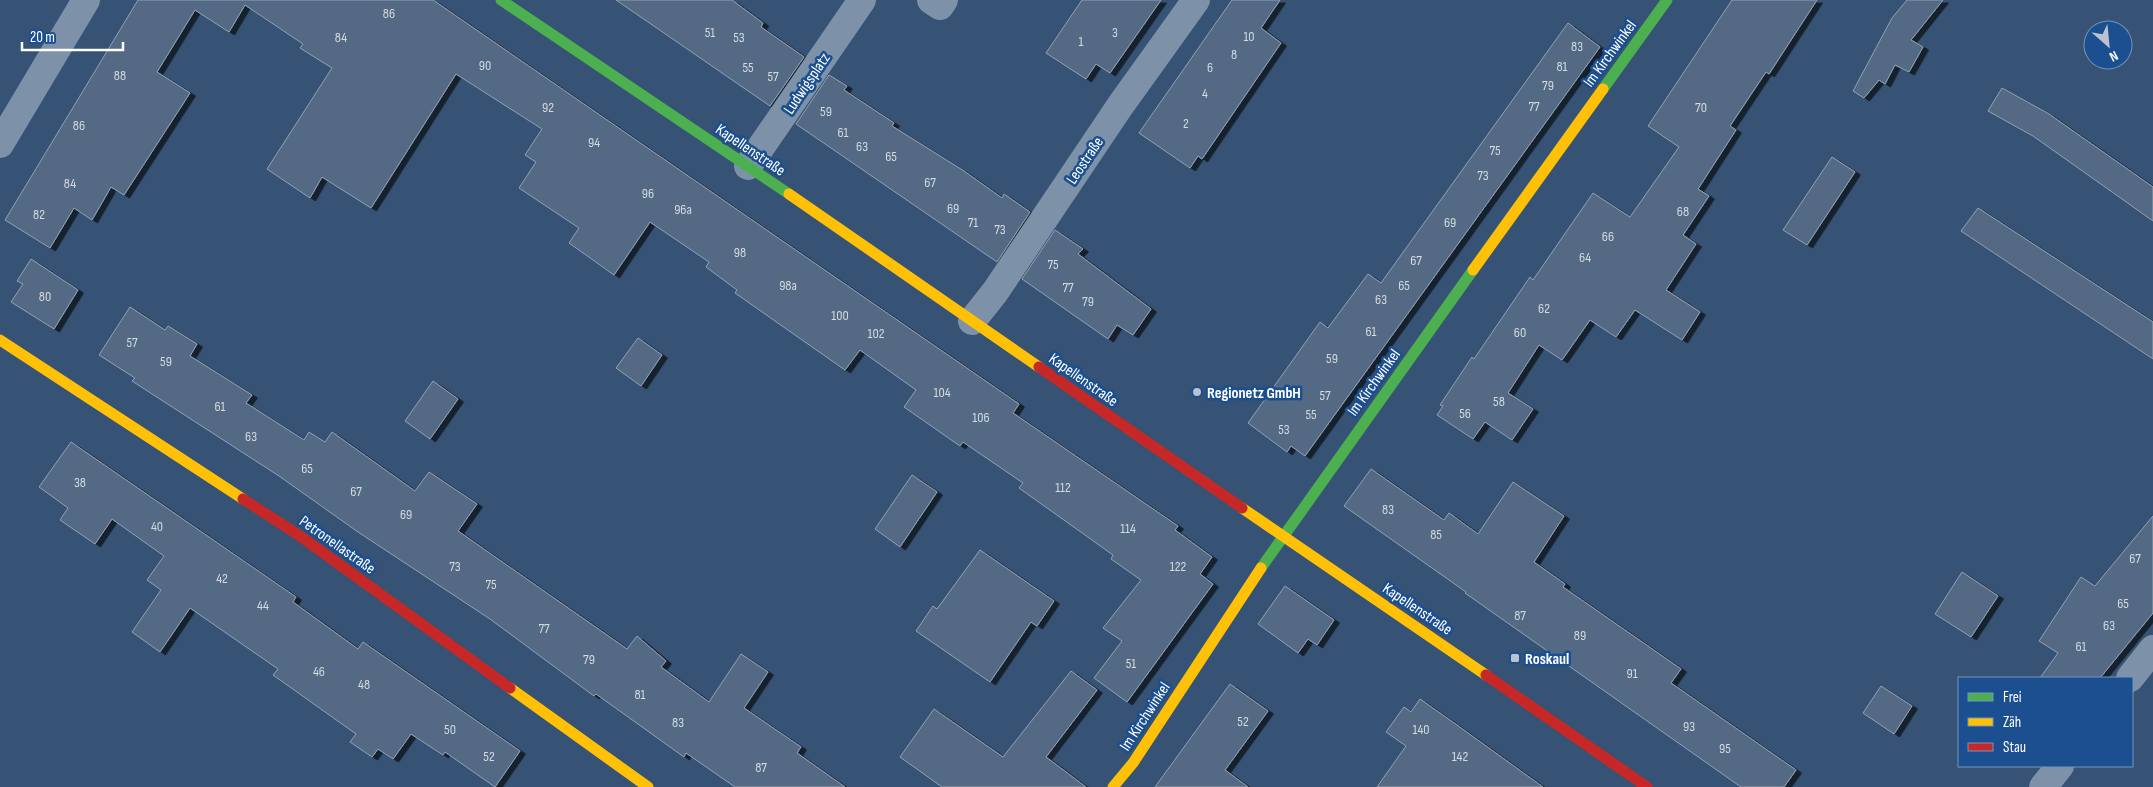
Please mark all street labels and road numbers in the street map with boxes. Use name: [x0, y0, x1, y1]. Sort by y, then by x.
street label: Im Kirchwinkel: [1580, 17, 1641, 91]
street label: Ludwigsplatz: [780, 49, 835, 118]
street label: Kapellenstraße: [712, 120, 789, 180]
street label: Leostraße: [1063, 134, 1108, 188]
street label: Im Kirchwinkel: [1344, 346, 1405, 420]
street label: Kapellenstraße: [1045, 350, 1121, 411]
street label: Petronellastraße: [295, 512, 379, 578]
street label: Kapellenstraße: [1379, 579, 1456, 639]
street label: Im Kirchwinkel: [1116, 679, 1174, 755]

